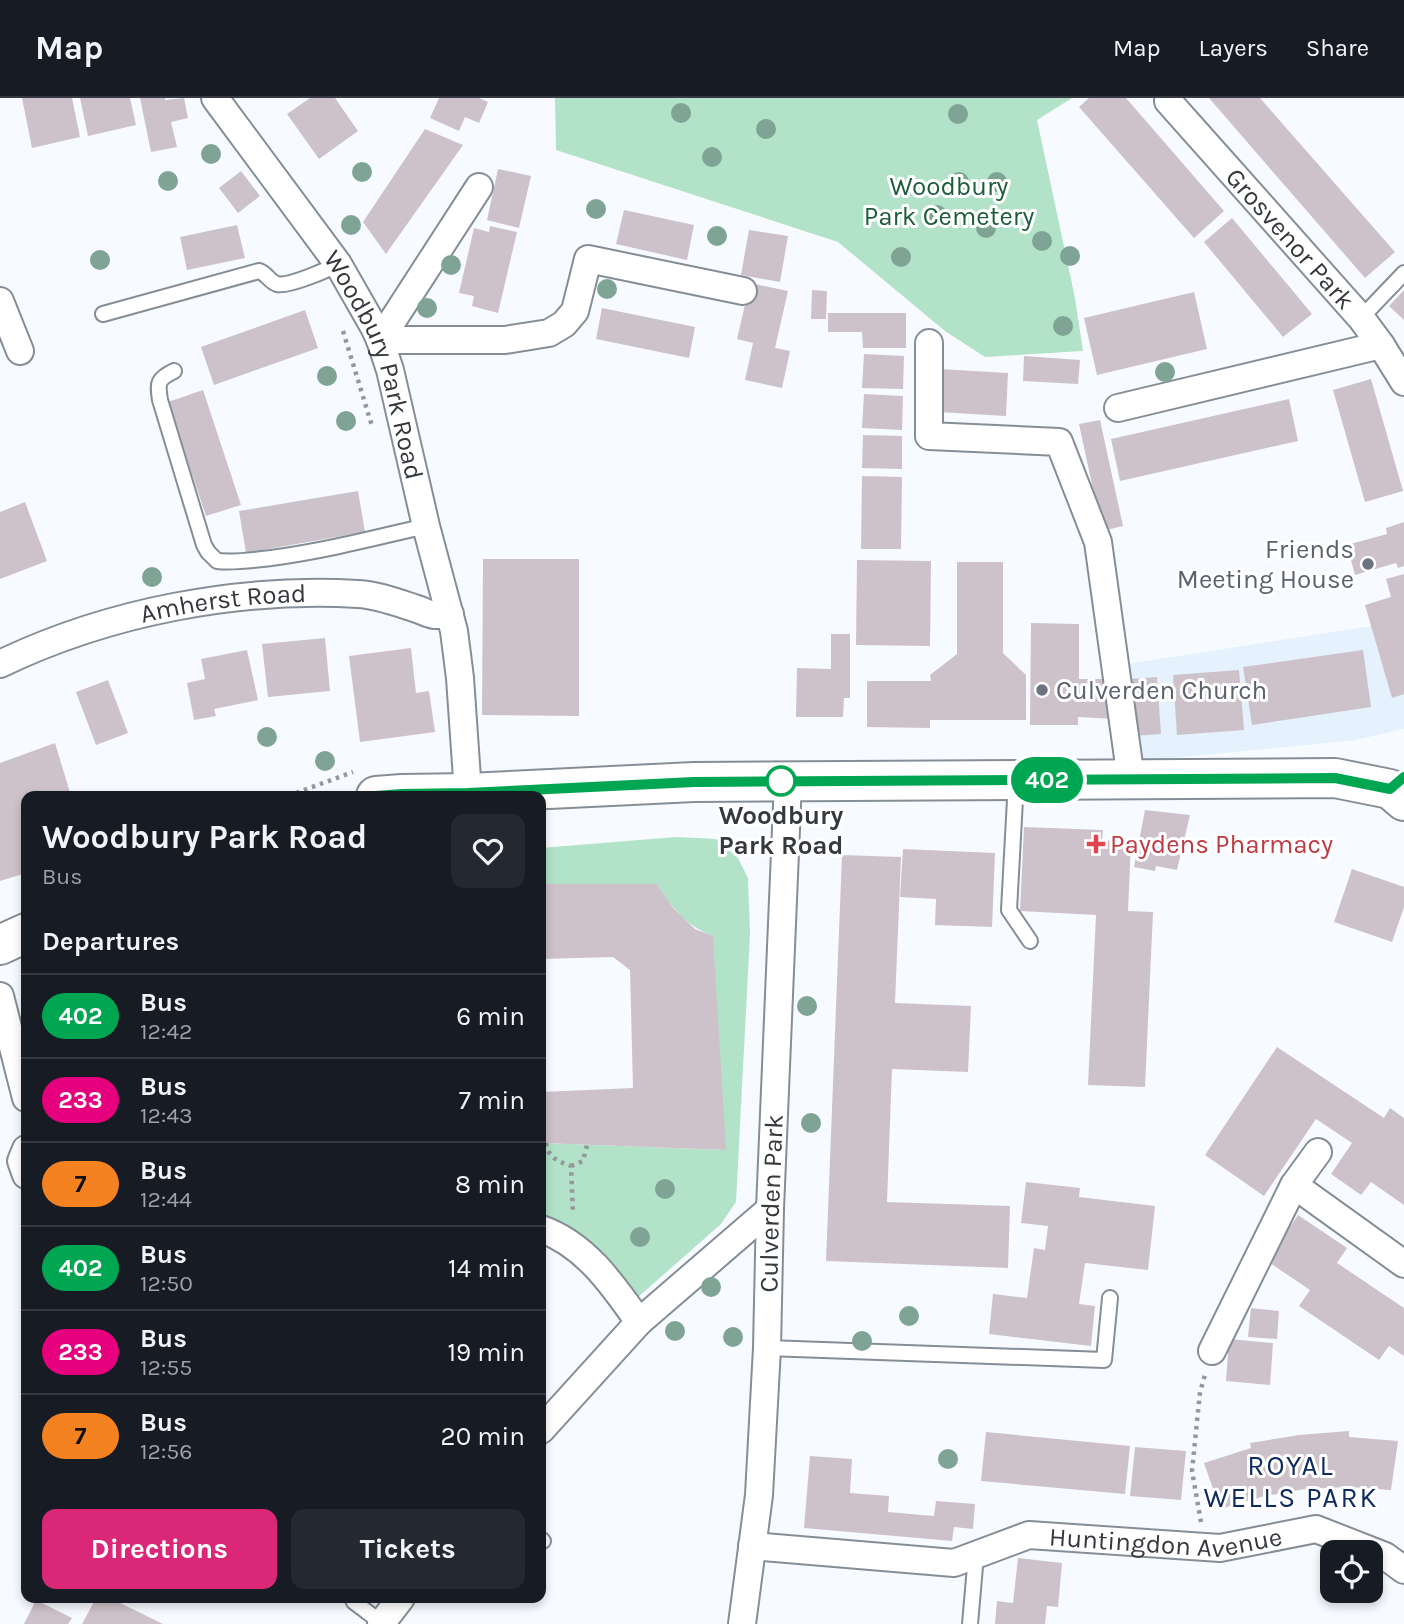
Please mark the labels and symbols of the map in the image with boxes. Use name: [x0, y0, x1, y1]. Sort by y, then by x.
street label: Grosvenor Park: [1219, 162, 1361, 316]
park label: Woodbury Park Cemetery: [864, 171, 1034, 232]
street label: Woodbury Park Road: [317, 244, 430, 483]
place label: Friends Meeting House: [1177, 534, 1354, 595]
marker: Friends Meeting House: [1360, 556, 1376, 572]
street label: Amherst Road: [137, 578, 307, 630]
place label: Culverden Church: [1056, 675, 1267, 706]
marker: Culverden Church: [1034, 682, 1050, 698]
line badge: 402: [1007, 757, 1087, 803]
marker: Woodbury Park Road: [766, 766, 796, 796]
place label: Woodbury Park Road: [718, 800, 844, 861]
place label: Paydens Pharmacy: [1110, 829, 1333, 860]
marker: Paydens Pharmacy: [1088, 836, 1104, 852]
street label: Culverden Park: [753, 1114, 790, 1293]
district label: ROYAL WELLS PARK: [1203, 1449, 1379, 1514]
street label: Huntingdon Avenue: [1048, 1521, 1285, 1564]

